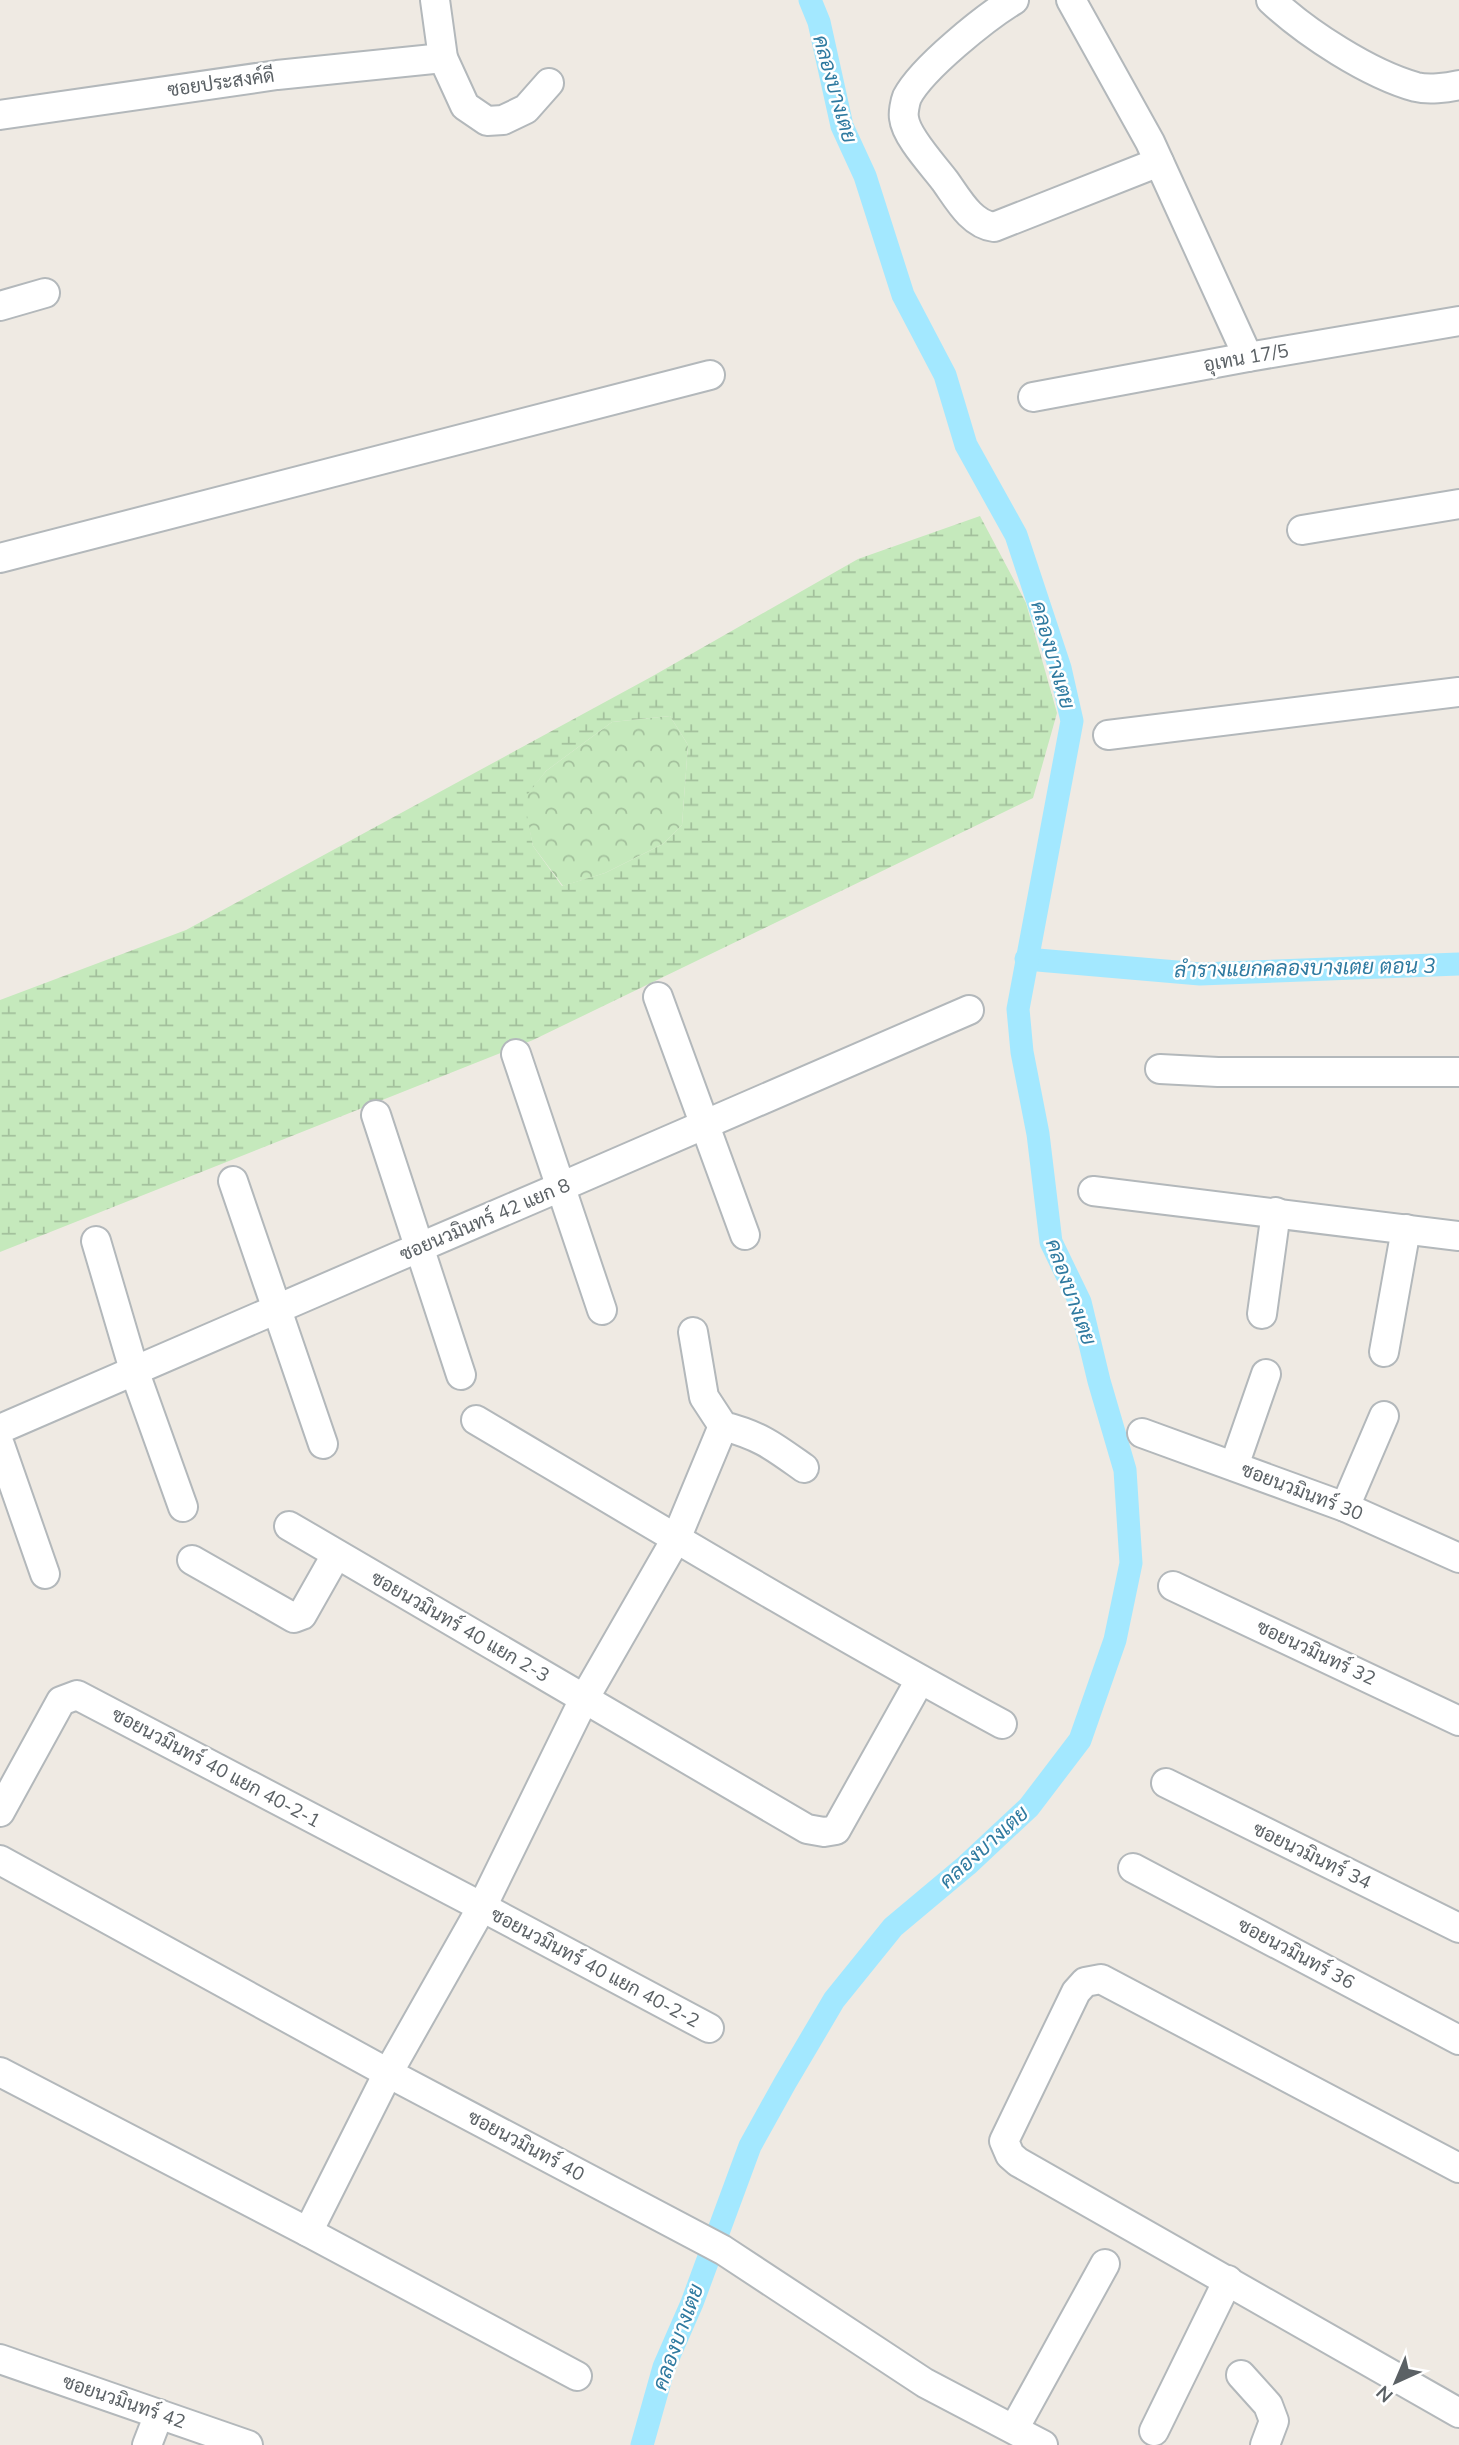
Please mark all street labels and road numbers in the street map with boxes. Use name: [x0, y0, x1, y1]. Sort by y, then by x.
street label: ซอยประสงค์ดี: [166, 63, 276, 103]
street label: อุเทน 17/5: [1201, 338, 1291, 378]
street label: ซอยนวมินทร์ 42 แยก 8: [396, 1172, 574, 1268]
street label: ซอยนวมินทร์ 30: [1237, 1457, 1367, 1527]
street label: ซอยนวมินทร์ 40 แยก 2-3: [366, 1565, 554, 1689]
street label: ซอยนวมินทร์ 32: [1252, 1614, 1380, 1692]
street label: ซอยนวมินทร์ 40 แยก 40-2-1: [107, 1702, 325, 1834]
street label: ซอยนวมินทร์ 34: [1248, 1816, 1376, 1896]
street label: ซอยนวมินทร์ 40 แยก 40-2-2: [486, 1902, 704, 2034]
street label: ซอยนวมินทร์ 36: [1233, 1912, 1359, 1996]
street label: ซอยนวมินทร์ 40: [463, 2104, 589, 2188]
street label: ซอยนวมินทร์ 42: [59, 2369, 189, 2435]

